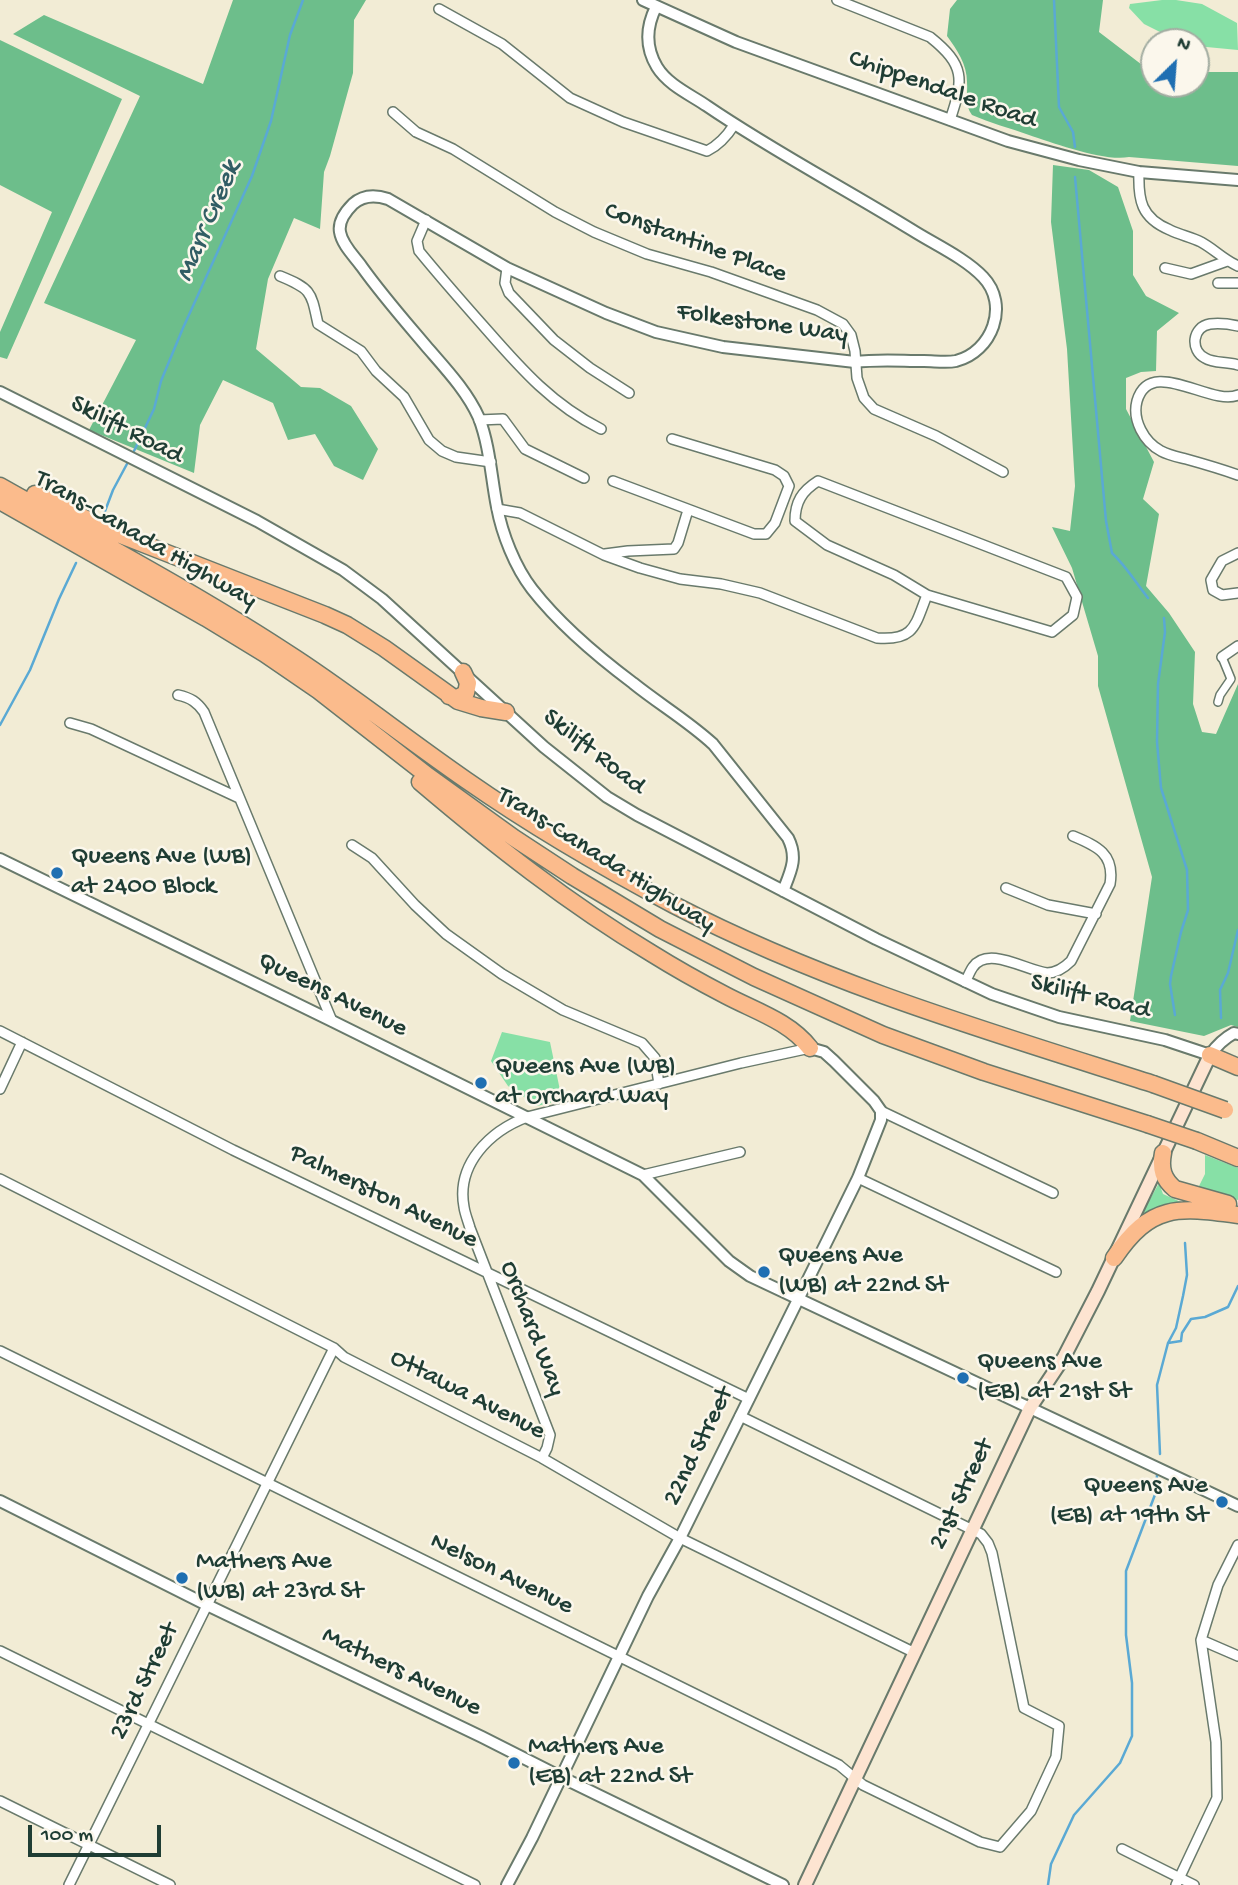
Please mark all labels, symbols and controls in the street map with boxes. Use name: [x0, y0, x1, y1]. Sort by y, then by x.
north arrow: [1140, 28, 1210, 98]
text: N: [1173, 32, 1194, 58]
street label: Chippendale Road: [844, 44, 1040, 138]
water label: Marr Creek: [170, 157, 250, 287]
street label: Constantine Place: [600, 197, 790, 291]
street label: Folkestone Way: [674, 298, 850, 352]
street label: Skilift Road: [64, 389, 188, 473]
street label: Trans-Canada Highway: [28, 465, 262, 617]
street label: Skilift Road: [535, 703, 651, 803]
street label: Trans-Canada Highway: [490, 781, 720, 941]
place label: Queens Ave (WB) at 2400 Block: [71, 842, 252, 903]
marker: Queens Ave (WB) at 2400 Block: [49, 865, 65, 881]
street label: Queens Avenue: [252, 946, 412, 1046]
street label: Skilift Road: [1027, 968, 1153, 1028]
place label: Queens Ave (WB) at Orchard Way: [495, 1052, 676, 1114]
marker: Queens Ave (WB) at Orchard Way: [473, 1075, 489, 1091]
street label: Palmerston Avenue: [284, 1139, 482, 1257]
place label: Queens Ave (WB) at 22nd St: [778, 1241, 947, 1302]
street label: Orchard Way: [491, 1257, 571, 1401]
marker: Queens Ave (WB) at 22nd St: [756, 1264, 772, 1280]
street label: Ottawa Avenue: [384, 1343, 550, 1449]
place label: Queens Ave (EB) at 21st St: [977, 1347, 1131, 1408]
marker: Queens Ave (EB) at 21st St: [955, 1370, 971, 1386]
street label: 22nd Street: [658, 1382, 742, 1512]
street label: 21st Street: [924, 1435, 1002, 1555]
place label: Queens Ave (EB) at 19th St: [1049, 1471, 1208, 1532]
marker: Queens Ave (EB) at 19th St: [1214, 1494, 1230, 1510]
street label: Nelson Avenue: [424, 1527, 578, 1623]
place label: Mathers Ave (WB) at 23rd St: [196, 1547, 363, 1608]
marker: Mathers Ave (WB) at 23rd St: [174, 1570, 190, 1586]
street label: 23rd Street: [104, 1618, 188, 1746]
street label: Mathers Avenue: [316, 1621, 486, 1725]
place label: Mathers Ave (EB) at 22nd St: [528, 1732, 691, 1794]
marker: Mathers Ave (EB) at 22nd St: [506, 1755, 522, 1771]
scale bar: [32, 1812, 164, 1856]
text: 100 m: [41, 1824, 93, 1849]

